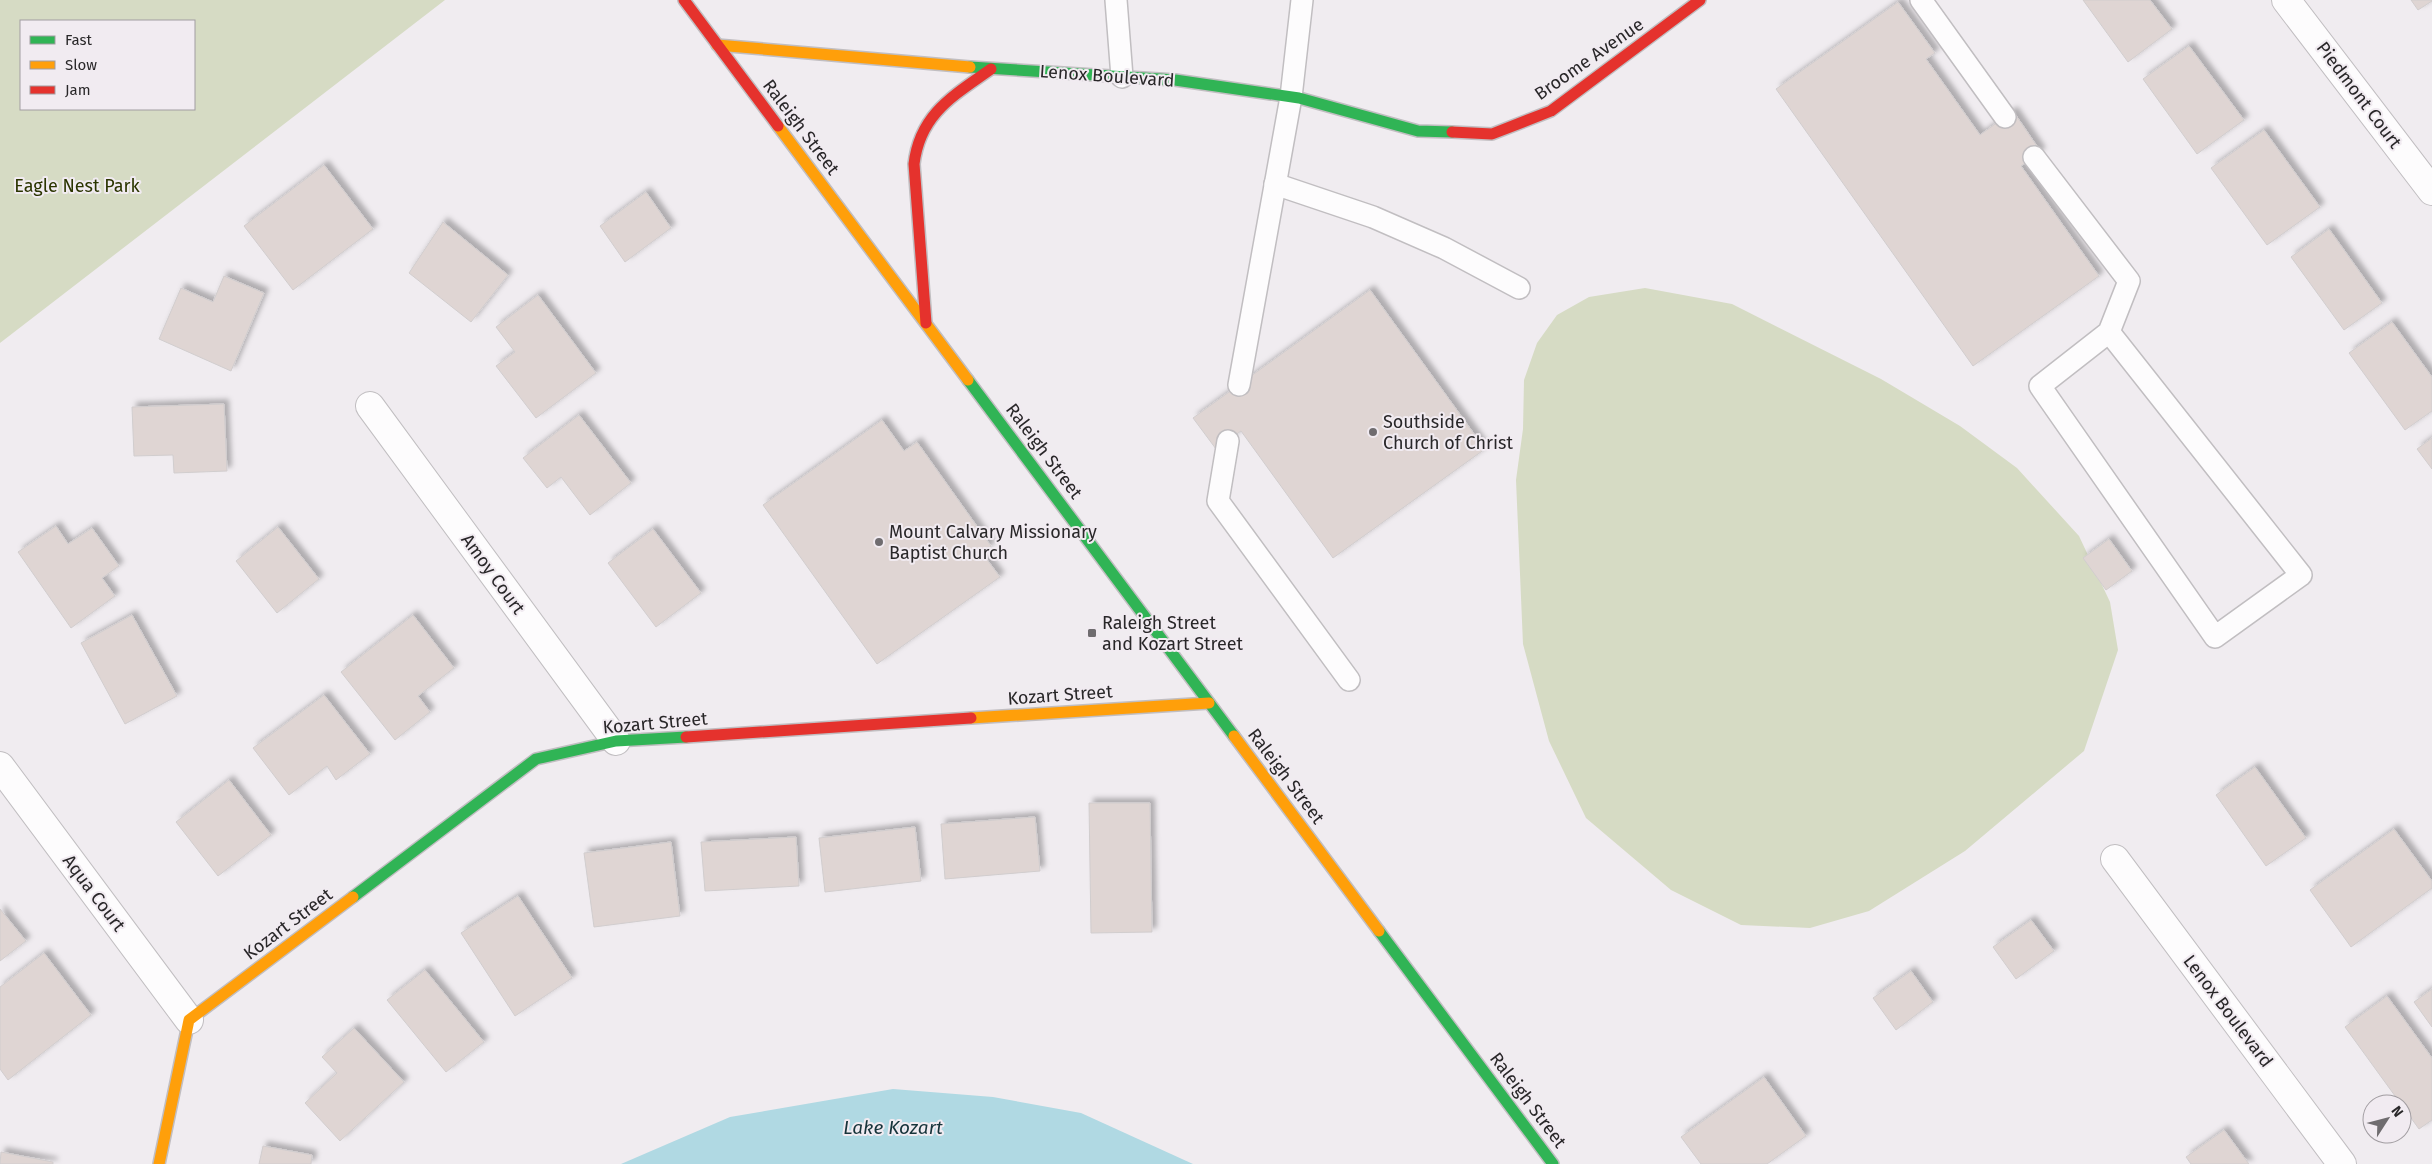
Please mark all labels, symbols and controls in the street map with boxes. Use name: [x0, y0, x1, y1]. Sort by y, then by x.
street label: Broome Avenue: [1530, 13, 1648, 105]
legend: [20, 20, 195, 110]
text: Fast: [65, 31, 92, 49]
street label: Piedmont Court: [2312, 37, 2407, 153]
text: Slow: [65, 56, 97, 74]
street label: Lenox Boulevard: [1039, 60, 1175, 92]
street label: Raleigh Street: [758, 75, 844, 180]
text: Jam: [65, 81, 91, 99]
park label: Eagle Nest Park: [14, 175, 140, 197]
street label: Raleigh Street: [1001, 399, 1087, 504]
place label: Southside Church of Christ: [1383, 411, 1513, 454]
marker: Southside Church of Christ: [1367, 426, 1379, 438]
place label: Mount Calvary Missionary Baptist Church: [889, 521, 1097, 564]
street label: Amoy Court: [456, 530, 530, 619]
marker: Mount Calvary Missionary Baptist Church: [873, 536, 885, 548]
place label: Raleigh Street and Kozart Street: [1102, 612, 1244, 655]
marker: Raleigh Street and Kozart Street: [1086, 627, 1098, 639]
street label: Kozart Street: [1007, 680, 1114, 710]
street label: Kozart Street: [602, 707, 709, 739]
street label: Raleigh Street: [1243, 724, 1329, 829]
street label: Aqua Court: [58, 850, 130, 936]
street label: Kozart Street: [239, 883, 337, 964]
street label: Lenox Boulevard: [2179, 950, 2277, 1072]
street label: Raleigh Street: [1485, 1048, 1571, 1153]
north arrow: [2362, 1094, 2412, 1144]
text: N: [2388, 1103, 2407, 1120]
water label: Lake Kozart: [843, 1116, 943, 1139]

